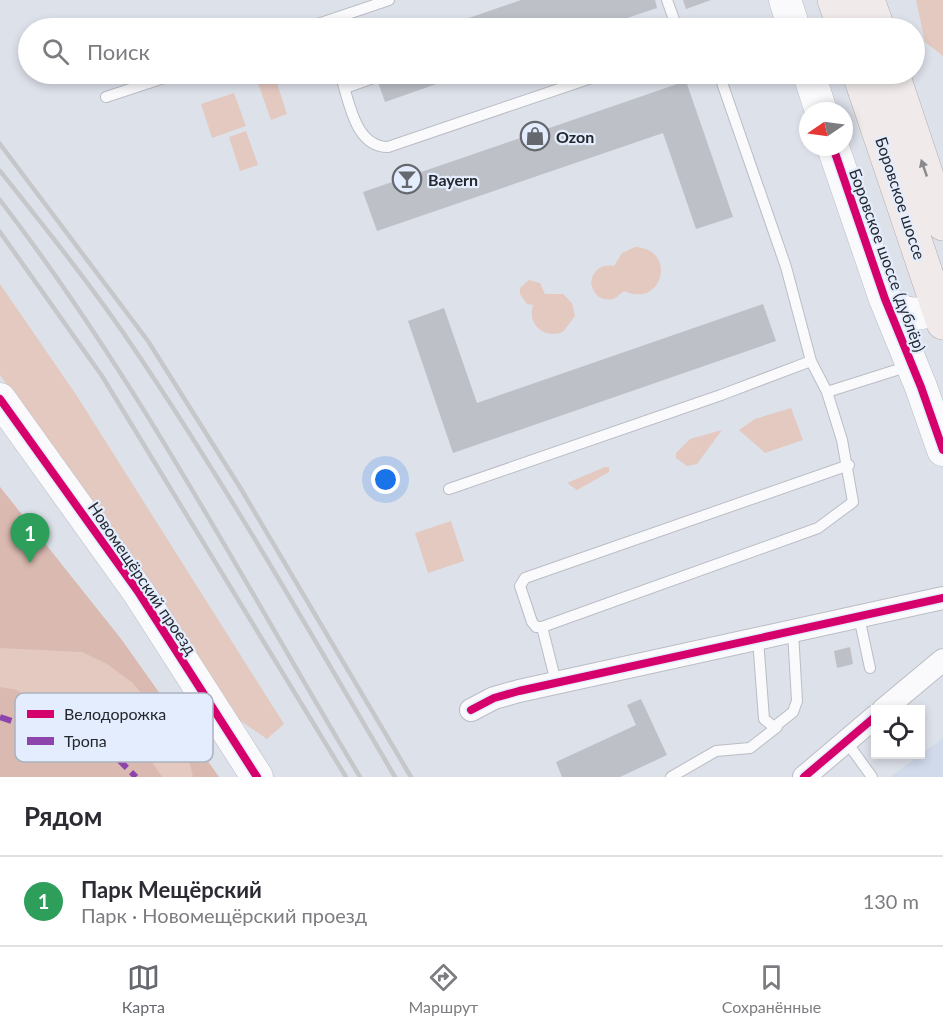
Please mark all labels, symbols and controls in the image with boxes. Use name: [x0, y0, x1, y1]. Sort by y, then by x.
search box: [18, 18, 925, 84]
icon: search: [39, 35, 72, 68]
text: Поиск: [87, 38, 150, 65]
north arrow: [799, 102, 853, 156]
shop icon: Ozon: [519, 120, 551, 152]
place label: Ozon: [556, 127, 594, 146]
street label: Боровское шоссе: [872, 134, 930, 262]
one-way arrow: [919, 159, 929, 177]
bar icon: Bayern: [391, 163, 423, 195]
street label: Боровское шоссе (дублёр): [846, 166, 930, 354]
place label: Bayern: [428, 170, 478, 189]
your location: [371, 465, 400, 494]
street label: Новомещёрский проезд: [85, 498, 201, 658]
pin: 1: [10, 514, 50, 563]
legend: [15, 693, 213, 762]
text: Велодорожка: [64, 704, 166, 723]
map controls: [871, 705, 925, 759]
button: locate: [871, 705, 925, 759]
text: Тропа: [64, 731, 107, 750]
text: Рядом: [24, 800, 102, 832]
text: Парк Мещёрский: [81, 876, 262, 903]
text: 1: [38, 889, 49, 913]
text: 130 m: [863, 889, 919, 913]
text: Парк · Новомещёрский проезд: [81, 903, 367, 927]
tab: Карта: [122, 961, 165, 1016]
tab: Маршрут: [408, 961, 478, 1016]
tab: Сохранённые: [722, 961, 821, 1016]

